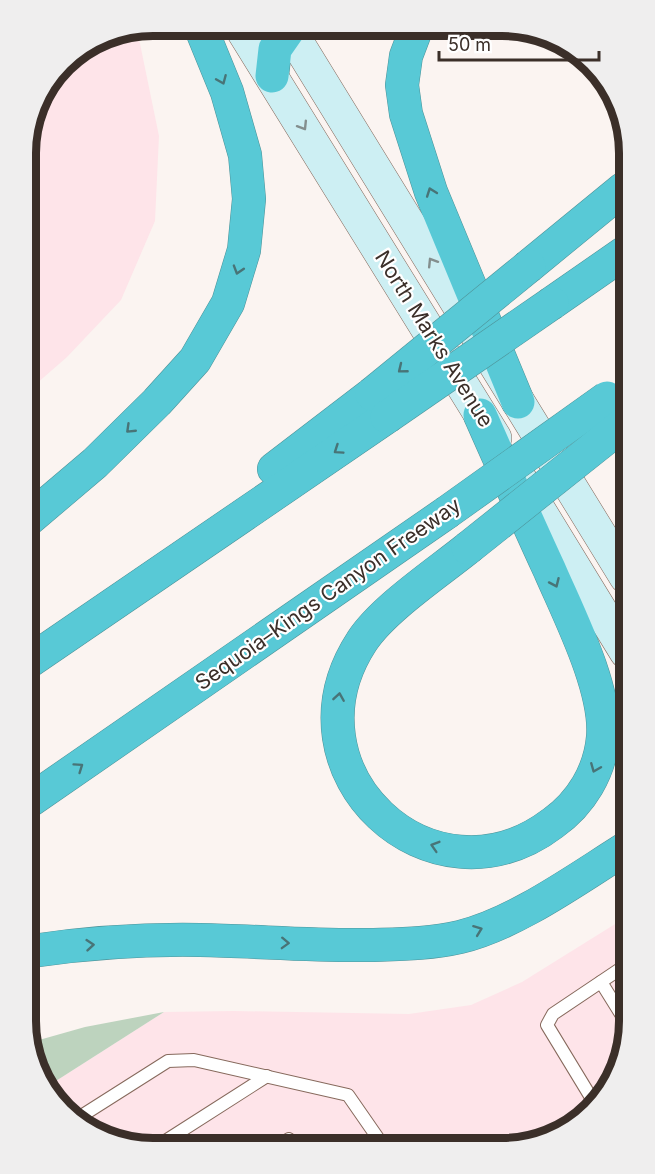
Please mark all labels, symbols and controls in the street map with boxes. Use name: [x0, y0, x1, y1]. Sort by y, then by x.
scale bar: [439, 24, 600, 62]
text: 50 m: [448, 34, 491, 55]
one-way arrow: [215, 74, 227, 85]
one-way arrow: [295, 120, 307, 130]
one-way arrow: [426, 187, 439, 198]
street label: North Marks Avenue: [370, 246, 499, 431]
one-way arrow: [428, 258, 440, 268]
one-way arrow: [233, 264, 245, 275]
one-way arrow: [398, 362, 409, 373]
one-way arrow: [126, 421, 137, 432]
one-way arrow: [334, 443, 345, 454]
street label: Sequoia–Kings Canyon Freeway: [190, 492, 465, 695]
one-way arrow: [548, 577, 560, 588]
one-way arrow: [332, 692, 344, 702]
one-way arrow: [590, 762, 602, 773]
one-way arrow: [72, 763, 83, 774]
one-way arrow: [430, 841, 441, 853]
one-way arrow: [472, 925, 483, 938]
one-way arrow: [280, 937, 289, 950]
one-way arrow: [85, 939, 94, 952]

